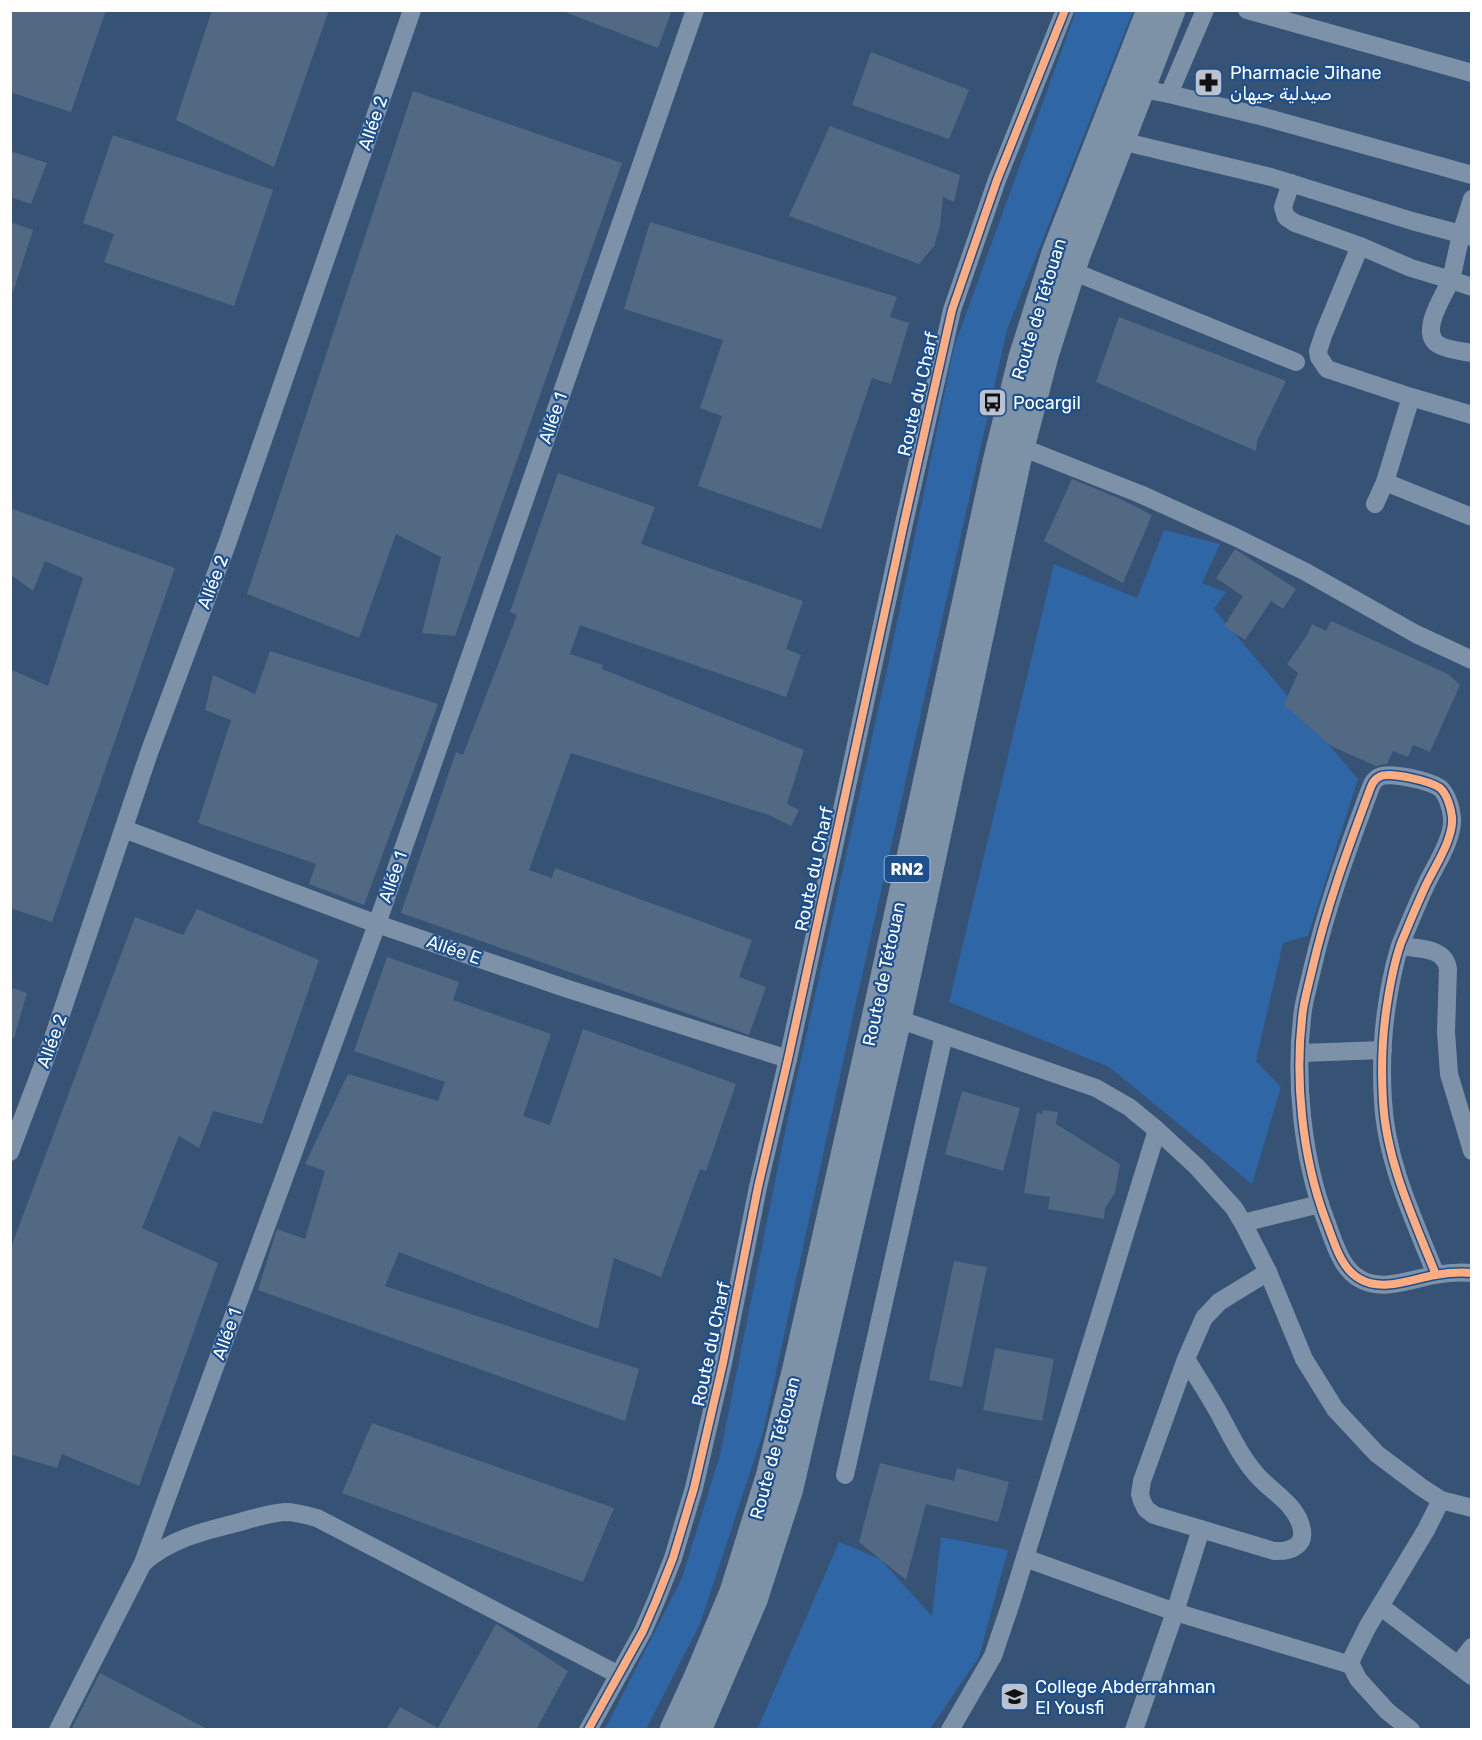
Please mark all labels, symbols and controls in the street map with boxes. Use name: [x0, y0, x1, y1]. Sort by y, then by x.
place label: Pharmacie Jihane صيدلية جيهان: [1230, 62, 1382, 105]
pharmacy icon: Pharmacie Jihane صيدلية جيهان: [1193, 67, 1225, 99]
street label: Allée 2: [353, 93, 393, 153]
street label: Route de Tétouan: [1007, 236, 1071, 382]
street label: Route du Charf: [893, 330, 943, 458]
bus stop icon: Pocargil: [976, 387, 1008, 419]
street label: Allée 1: [534, 389, 572, 447]
place label: Pocargil: [1013, 392, 1081, 414]
street label: Allée 2: [193, 552, 233, 612]
street label: Route du Charf: [790, 805, 838, 933]
street label: Allée 1: [374, 848, 412, 906]
road number: RN2: [884, 856, 930, 882]
street label: Route de Tétouan: [858, 900, 910, 1048]
street label: Allée E: [424, 930, 484, 970]
street label: Allée 2: [32, 1011, 72, 1071]
street label: Route du Charf: [687, 1280, 735, 1408]
street label: Allée 1: [208, 1305, 246, 1363]
street label: Route de Tétouan: [745, 1374, 805, 1522]
place label: College Abderrahman El Yousfi: [1035, 1676, 1216, 1719]
school or university icon: College Abderrahman El Yousfi: [998, 1681, 1030, 1713]

